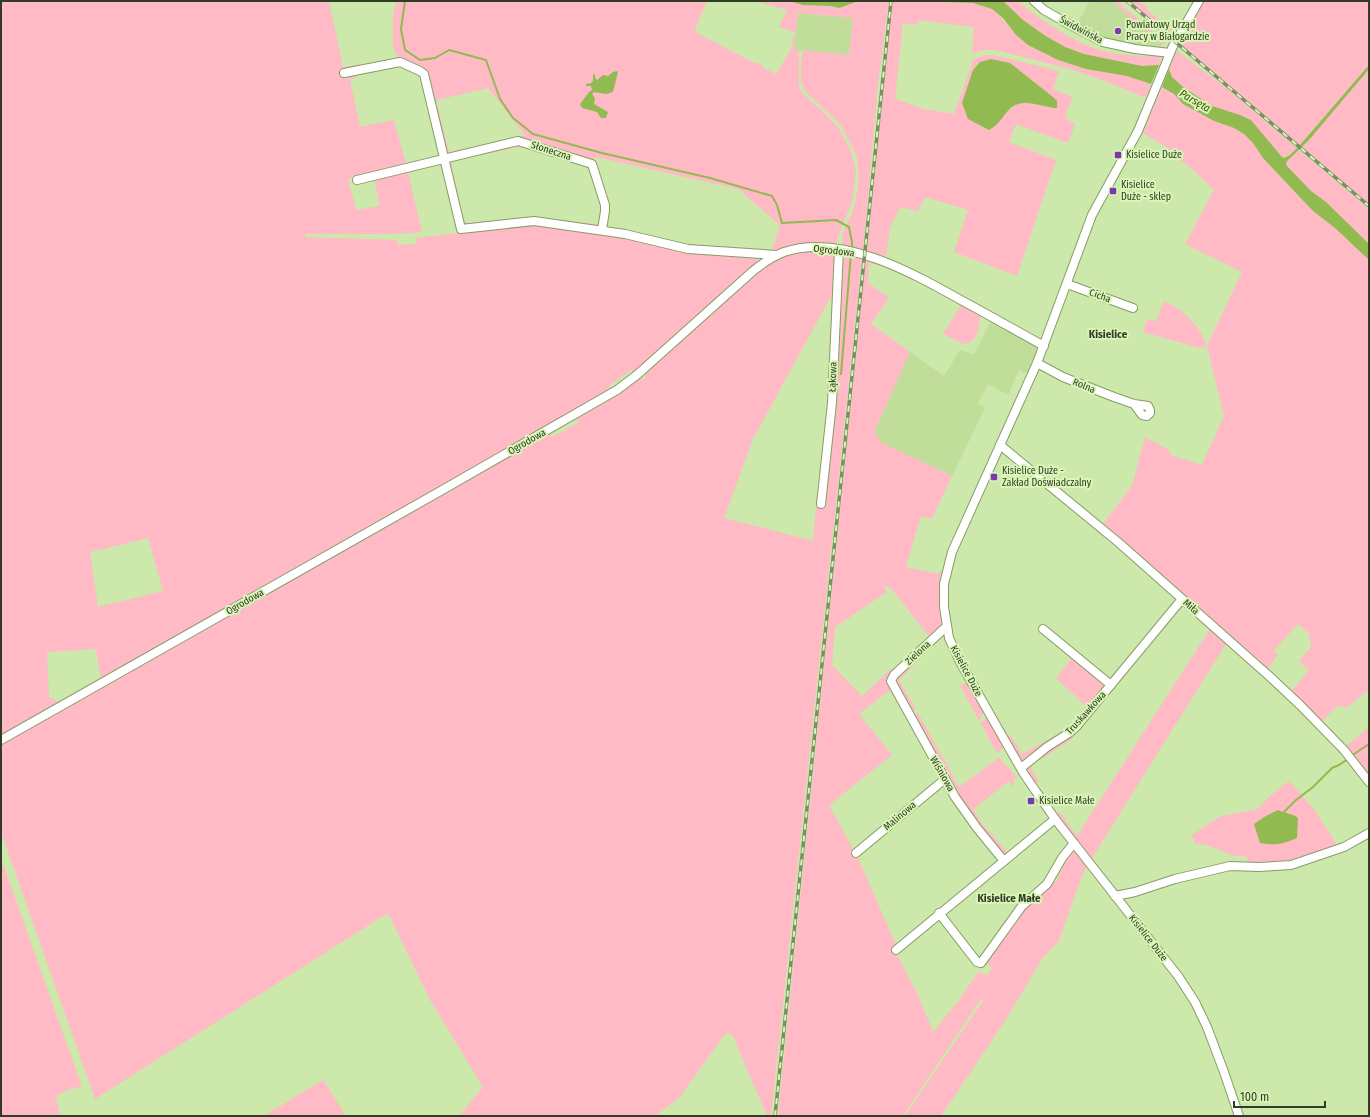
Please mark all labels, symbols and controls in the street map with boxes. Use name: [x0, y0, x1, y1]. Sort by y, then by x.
street label: Świdwińska: [1057, 12, 1106, 46]
place label: Powiatowy Urząd Pracy w Białogardzie: [1126, 19, 1209, 43]
marker: Powiatowy Urząd Pracy w Białogardzie: [1113, 26, 1123, 36]
water label: Parsęta: [1177, 87, 1213, 115]
street label: Słoneczna: [529, 139, 573, 163]
place label: Kisielice Duże: [1126, 149, 1182, 161]
marker: Kisielice Duże: [1113, 150, 1123, 160]
place label: Kisielice Duże - sklep: [1121, 179, 1171, 203]
marker: Kisielice Duże - sklep: [1108, 186, 1118, 196]
street label: Ogrodowa: [813, 243, 855, 259]
street label: Cicha: [1088, 287, 1113, 305]
district label: Kisielice: [1089, 328, 1128, 341]
street label: Łąkowa: [826, 361, 840, 393]
street label: Rolna: [1071, 376, 1097, 396]
street label: Ogrodowa: [506, 426, 548, 458]
place label: Kisielice Duże - Zakład Doświadczalny: [1002, 465, 1092, 489]
marker: Kisielice Duże - Zakład Doświadczalny: [989, 472, 999, 482]
street label: Ogrodowa: [224, 586, 266, 618]
street label: Miła: [1181, 597, 1202, 617]
street label: Zielona: [903, 638, 933, 668]
street label: Kisielice Duże: [948, 643, 984, 699]
street label: Truskawkowa: [1063, 689, 1109, 737]
street label: Wiśniowa: [927, 754, 957, 794]
place label: Kisielice Małe: [1039, 795, 1095, 807]
marker: Kisielice Małe: [1026, 796, 1036, 806]
street label: Malinowa: [881, 799, 919, 833]
district label: Kisielice Małe: [977, 892, 1041, 905]
street label: Kisielice Duże: [1126, 912, 1170, 964]
scale bar: [1234, 1083, 1325, 1109]
text: 100 m: [1240, 1090, 1269, 1104]

